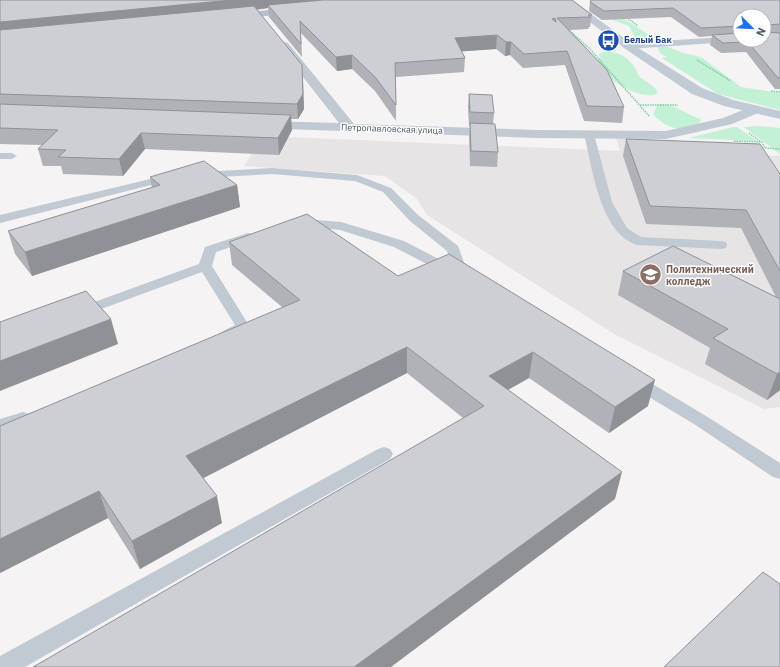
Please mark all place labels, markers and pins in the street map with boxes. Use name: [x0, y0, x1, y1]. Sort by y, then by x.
bus stop icon: Белый Бак: [595, 27, 621, 53]
place label: Белый Бак: [624, 34, 672, 45]
school or university icon: Политехнический колледж: [638, 262, 664, 288]
place label: Политехнический колледж: [666, 263, 754, 288]

